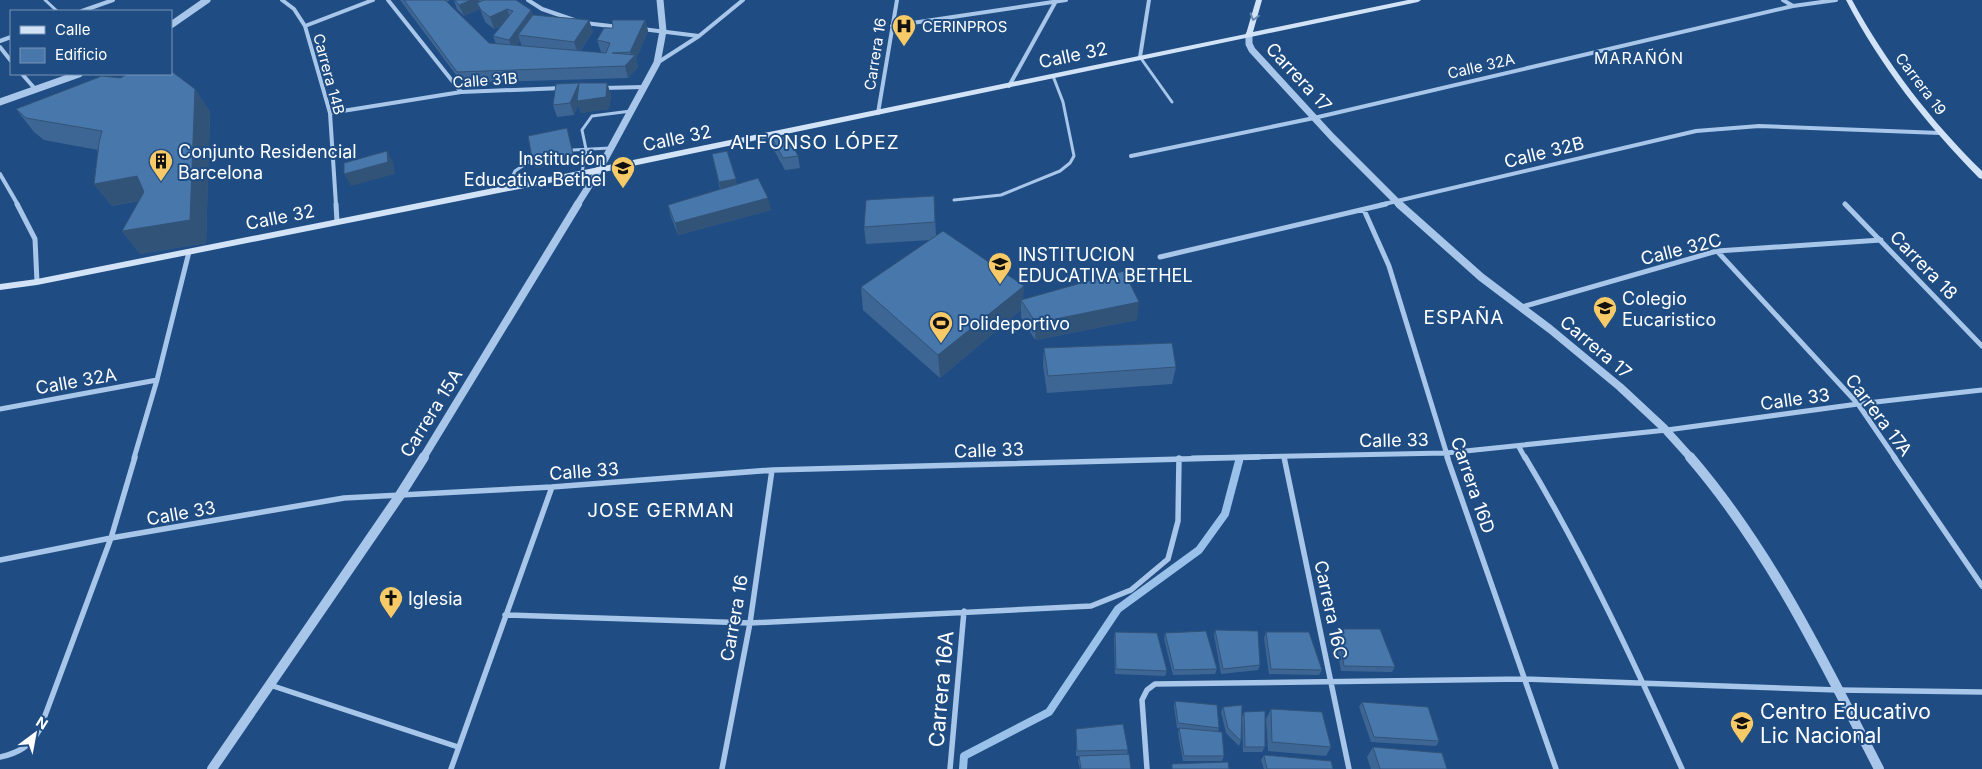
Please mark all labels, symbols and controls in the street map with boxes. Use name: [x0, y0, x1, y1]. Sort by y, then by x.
legend: [10, 10, 172, 75]
hospital icon: CERINPROS: [891, 13, 917, 47]
one-way arrow: [1250, 13, 1260, 21]
street label: Carrera 16: [860, 16, 890, 92]
place label: CERINPROS: [922, 17, 1007, 36]
text: Calle: [55, 20, 90, 39]
street label: Carrera 14B: [309, 31, 349, 117]
street label: Calle 32: [1037, 37, 1109, 73]
street label: Carrera 17: [1262, 38, 1336, 116]
text: Edificio: [55, 45, 107, 64]
district label: MARAÑÓN: [1594, 48, 1684, 68]
street label: Calle 32A: [1446, 49, 1516, 83]
street label: Carrera 19: [1891, 49, 1951, 119]
street label: Calle 31B: [452, 68, 518, 92]
street label: Calle 32: [641, 120, 713, 156]
district label: ALFONSO LÓPEZ: [730, 131, 900, 154]
street label: Calle 32B: [1502, 132, 1586, 172]
place label: Conjunto Residencial Barcelona: [178, 141, 357, 183]
building icon: Conjunto Residencial Barcelona: [148, 148, 174, 182]
place label: Institución Educativa Bethel: [464, 148, 606, 190]
school or university icon: Institución Educativa Bethel: [610, 155, 636, 189]
street label: Calle 32: [244, 200, 316, 234]
street label: Carrera 18: [1886, 226, 1962, 304]
street label: Calle 32C: [1638, 229, 1724, 269]
place label: INSTITUCION EDUCATIVA BETHEL: [1018, 244, 1193, 286]
school or university icon: INSTITUCION EDUCATIVA BETHEL: [987, 251, 1013, 285]
place label: Colegio Eucaristico: [1622, 288, 1716, 330]
school or university icon: Colegio Eucaristico: [1592, 295, 1618, 329]
district label: ESPAÑA: [1424, 306, 1504, 329]
sports icon: Polideportivo: [928, 310, 954, 344]
street label: Carrera 17: [1556, 311, 1636, 383]
place label: Polideportivo: [958, 313, 1070, 334]
street label: Calle 32A: [34, 364, 118, 398]
street label: Carrera 15A: [396, 365, 466, 461]
street label: Carrera 17A: [1841, 370, 1917, 460]
street label: Calle 33: [1759, 384, 1831, 414]
street label: Calle 33: [1359, 429, 1429, 451]
street label: Carrera 16D: [1447, 434, 1499, 536]
street label: Calle 33: [954, 438, 1024, 462]
street label: Calle 33: [548, 458, 620, 484]
street label: Calle 33: [145, 497, 217, 529]
district label: JOSE GERMAN: [587, 499, 735, 522]
street label: Carrera 16C: [1310, 558, 1352, 662]
street label: Carrera 16: [716, 573, 752, 663]
church icon: Iglesia: [378, 585, 404, 619]
place label: Iglesia: [408, 588, 463, 609]
street label: Carrera 16A: [923, 630, 959, 748]
place label: Centro Educativo Lic Nacional: [1760, 699, 1931, 748]
north arrow: [10, 709, 60, 759]
school or university icon: Centro Educativo Lic Nacional: [1729, 710, 1755, 744]
text: N: [33, 713, 51, 733]

